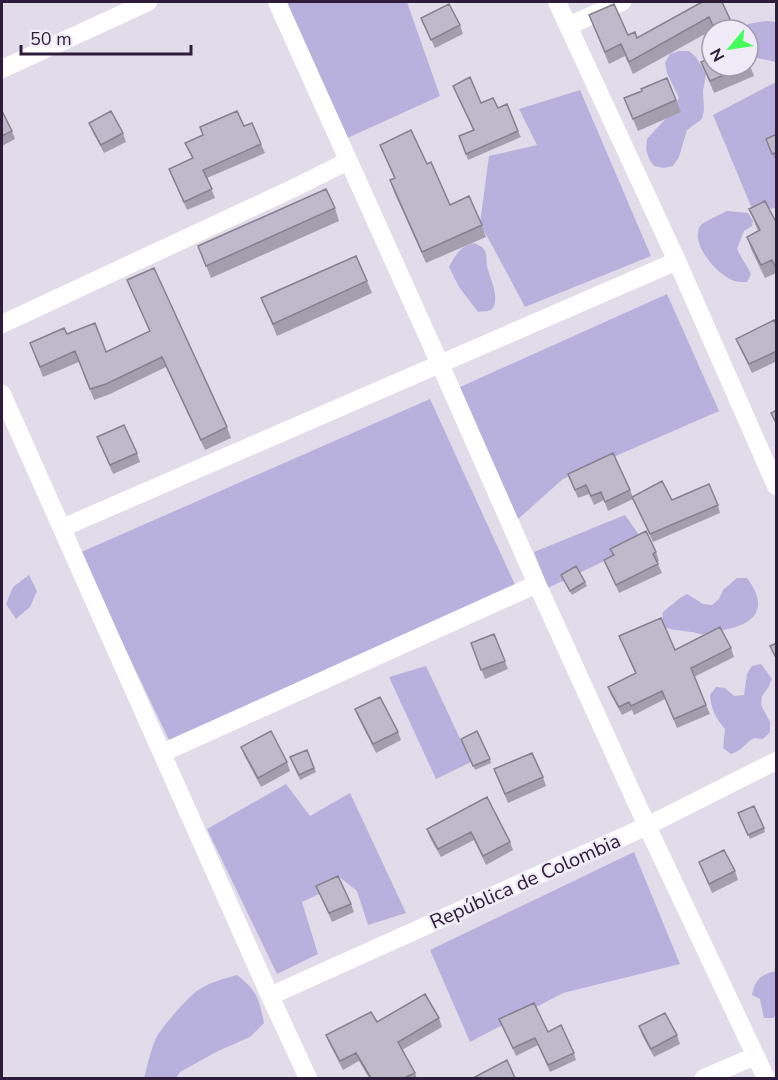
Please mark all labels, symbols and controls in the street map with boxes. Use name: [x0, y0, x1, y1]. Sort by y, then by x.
scale bar: [21, 18, 190, 56]
north arrow: [700, 18, 760, 78]
text: 50 m: [30, 27, 72, 51]
text: N: [705, 44, 730, 65]
street label: República de Colombia: [426, 827, 625, 936]

